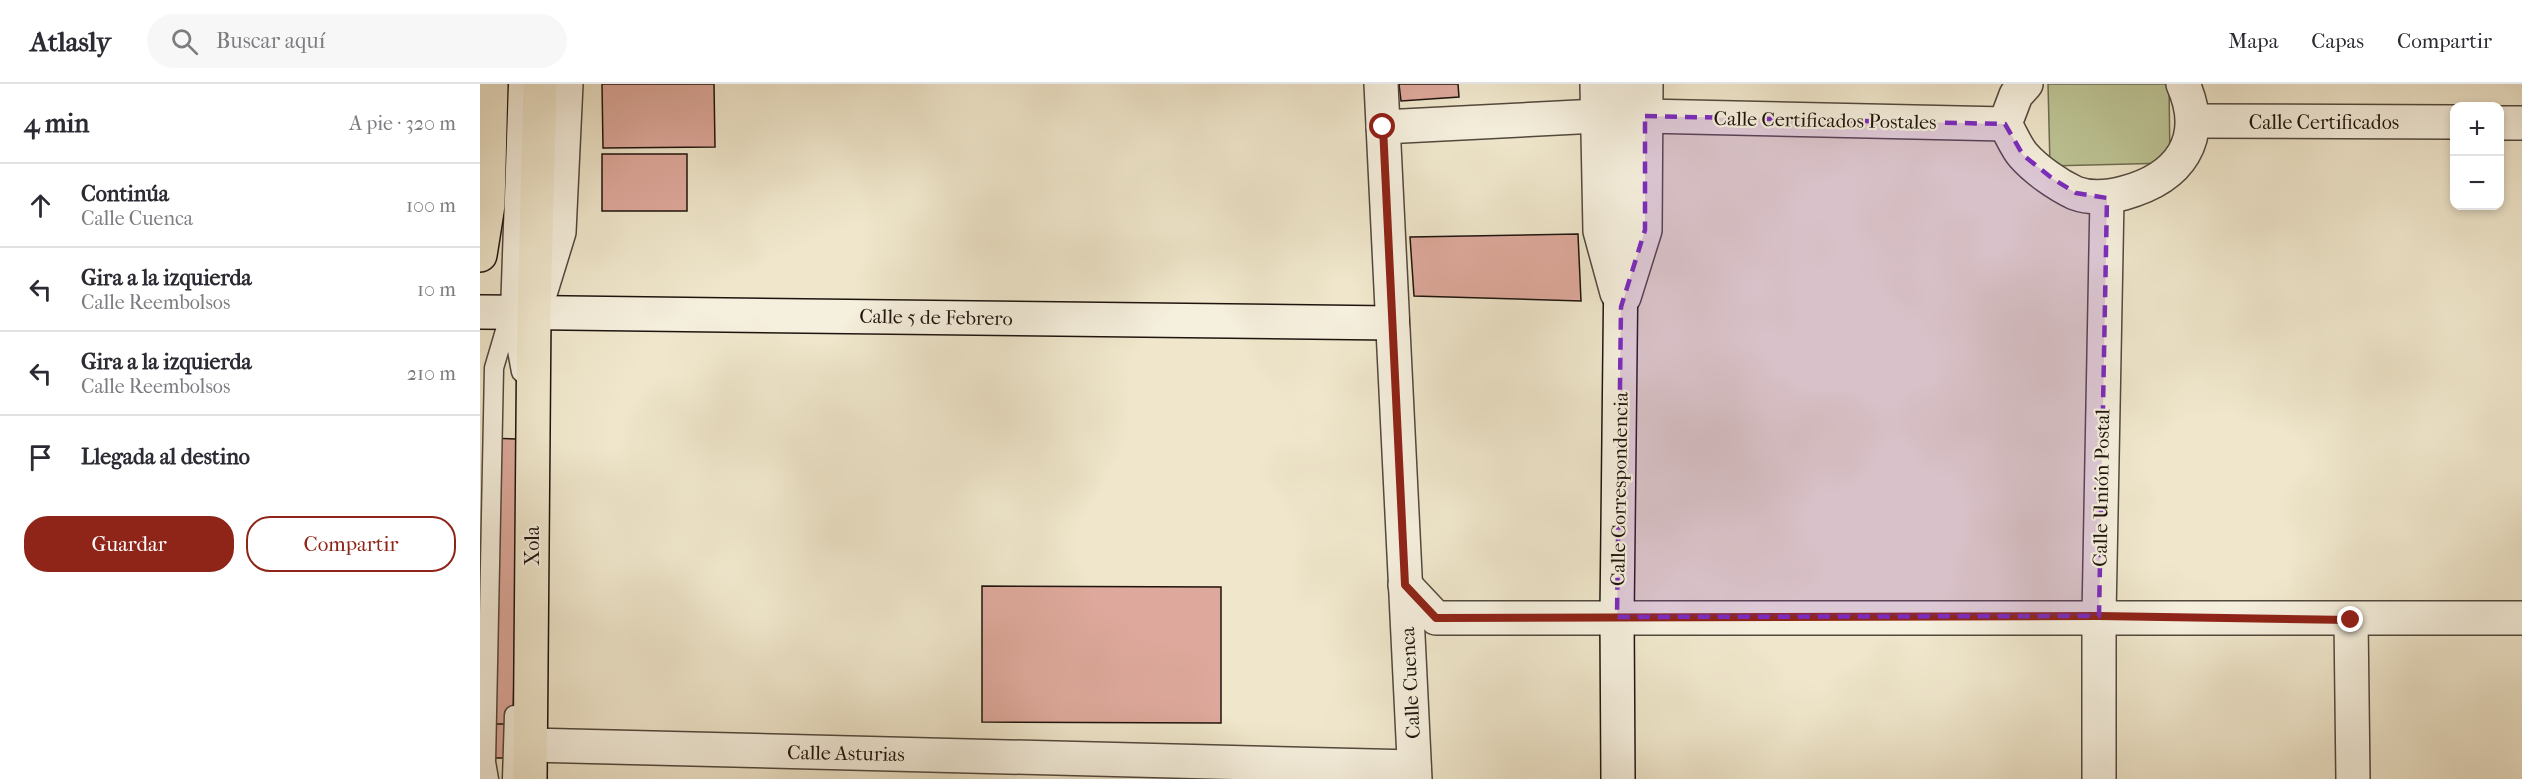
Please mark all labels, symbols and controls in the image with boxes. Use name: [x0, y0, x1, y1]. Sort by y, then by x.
search box: [147, 14, 567, 68]
text: Atlasly: [30, 25, 111, 58]
icon: search: [168, 25, 201, 58]
text: Buscar aquí: [216, 28, 325, 54]
text: Mapa: [2228, 29, 2278, 53]
text: Capas: [2311, 29, 2364, 53]
text: Compartir: [2397, 29, 2492, 53]
map controls: [2450, 102, 2504, 210]
button: +: [2450, 102, 2504, 156]
street label: Calle Certificados Postales: [1713, 107, 1937, 134]
text: 4 min: [24, 108, 89, 139]
street label: Calle Certificados: [2249, 111, 2399, 134]
text: A pie · 320 m: [349, 112, 456, 135]
route start: [1369, 113, 1395, 139]
button: −: [2450, 156, 2504, 210]
text: Continúa: [81, 181, 169, 207]
icon: ahead: [24, 189, 57, 222]
text: 100 m: [406, 194, 456, 217]
text: Calle Cuenca: [81, 207, 193, 230]
text: Gira a la izquierda: [81, 265, 252, 291]
icon: left: [24, 273, 57, 306]
text: 10 m: [417, 278, 456, 301]
text: Calle Reembolsos: [81, 291, 230, 314]
street label: Calle 5 de Febrero: [859, 305, 1013, 330]
text: Gira a la izquierda: [81, 349, 252, 375]
icon: left: [24, 357, 57, 390]
text: 210 m: [407, 362, 456, 385]
text: Calle Reembolsos: [81, 375, 230, 398]
street label: Calle Correspondencia: [1606, 391, 1633, 586]
street label: Calle Unión Postal: [2089, 409, 2114, 567]
icon: arrive: [24, 441, 57, 474]
text: Llegada al destino: [81, 444, 250, 470]
button: Guardar: [24, 516, 234, 572]
button: Compartir: [246, 516, 456, 572]
street label: Xola: [521, 525, 544, 566]
route end: [2337, 606, 2363, 632]
street label: Calle Cuenca: [1396, 626, 1425, 739]
street label: Calle Asturias: [787, 741, 905, 766]

